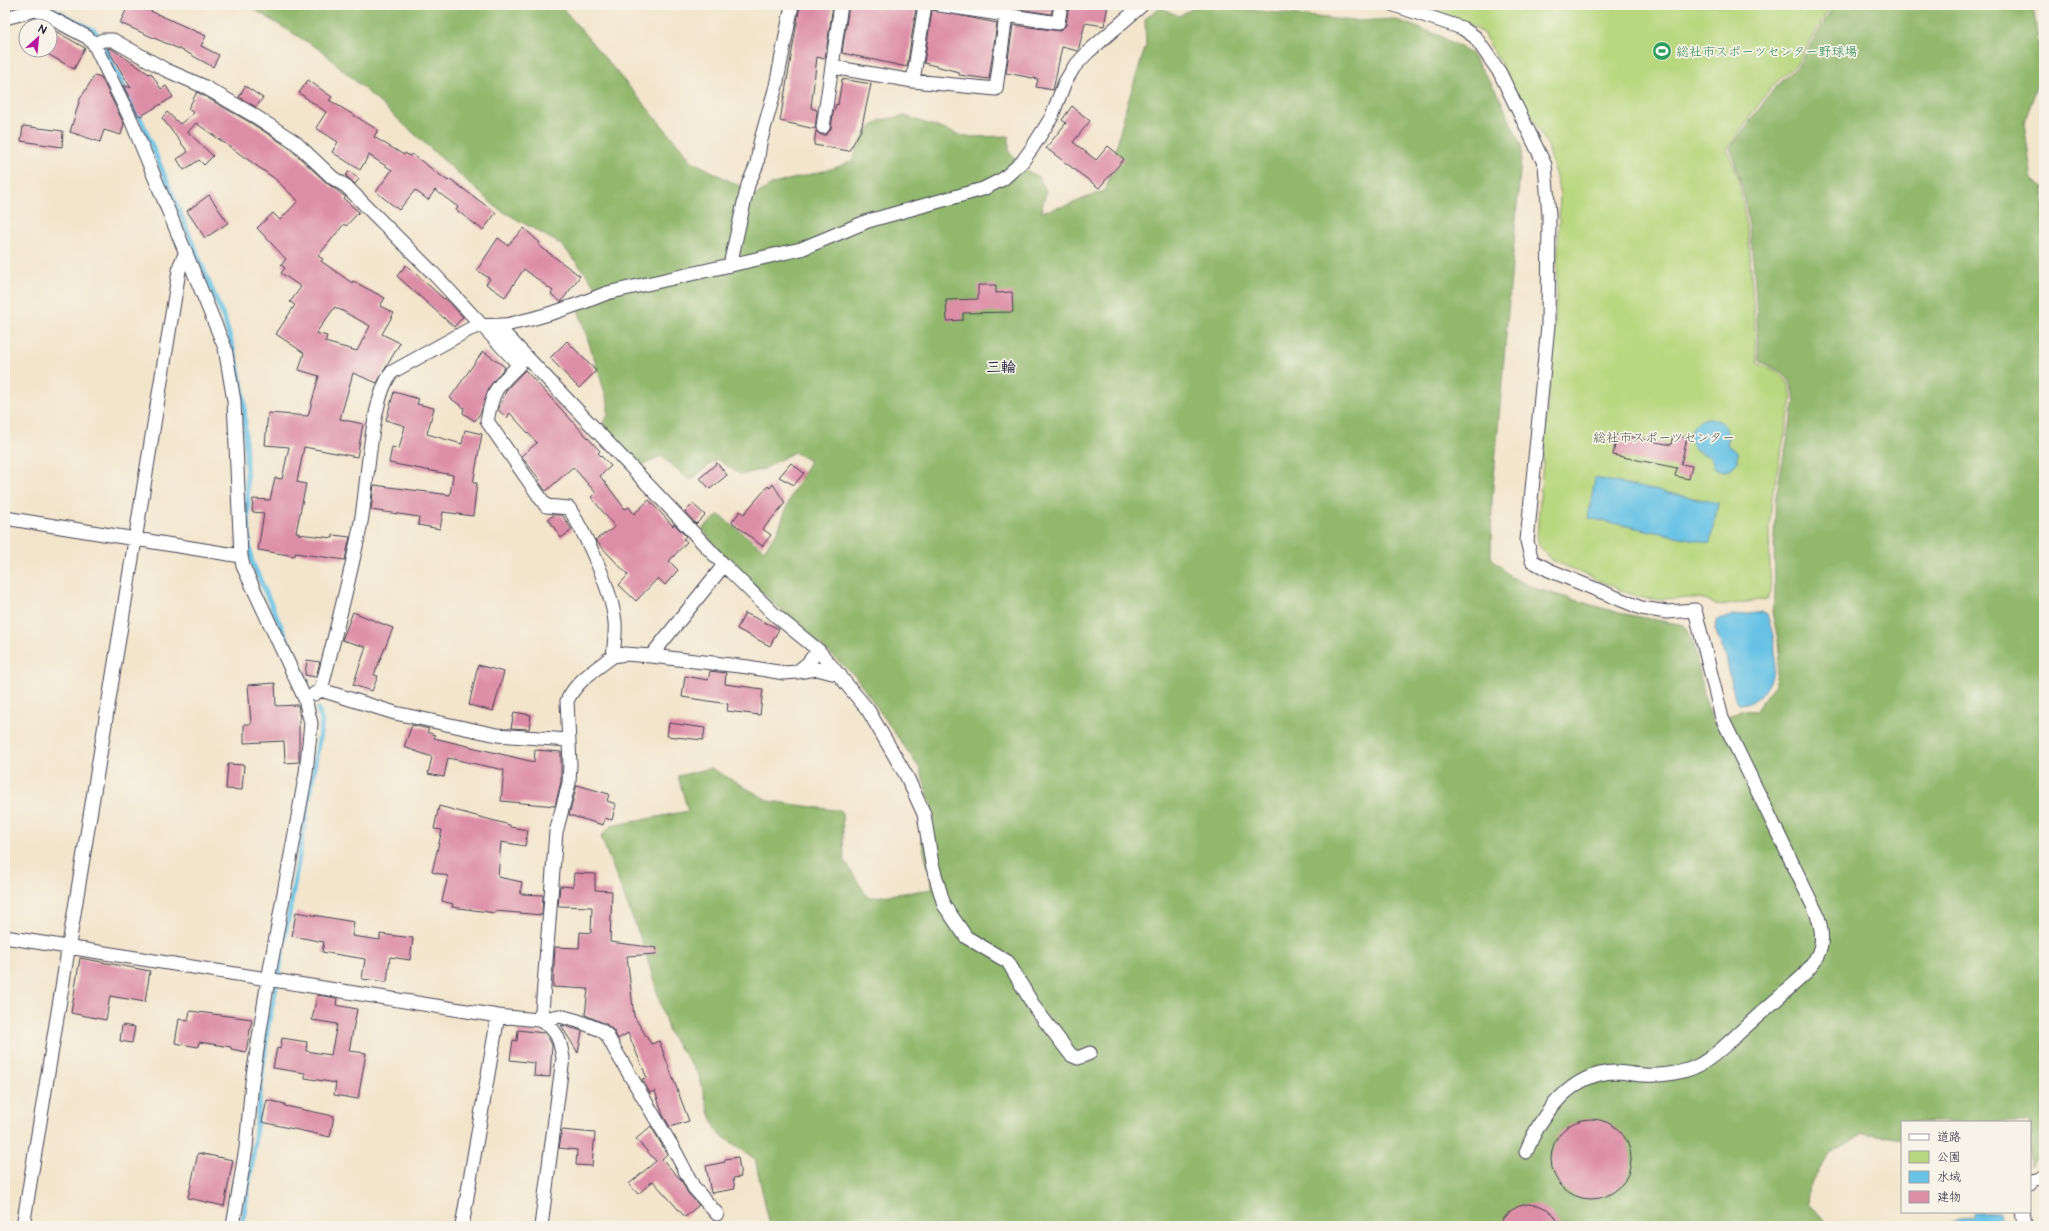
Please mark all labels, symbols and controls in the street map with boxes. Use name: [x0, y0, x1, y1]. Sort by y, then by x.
north arrow: [18, 18, 58, 58]
text: N: [36, 21, 49, 38]
sports icon: 総社市スポーツセンター野球場: [1651, 40, 1673, 62]
place label: 総社市スポーツセンター野球場: [1676, 43, 1857, 61]
district label: 三輪: [986, 357, 1016, 378]
park label: 総社市スポーツセンター: [1593, 429, 1735, 447]
legend: [1901, 1121, 2031, 1213]
text: 道路: [1937, 1129, 1961, 1146]
text: 公園: [1937, 1149, 1961, 1166]
text: 水域: [1937, 1169, 1961, 1186]
text: 建物: [1937, 1189, 1961, 1206]

